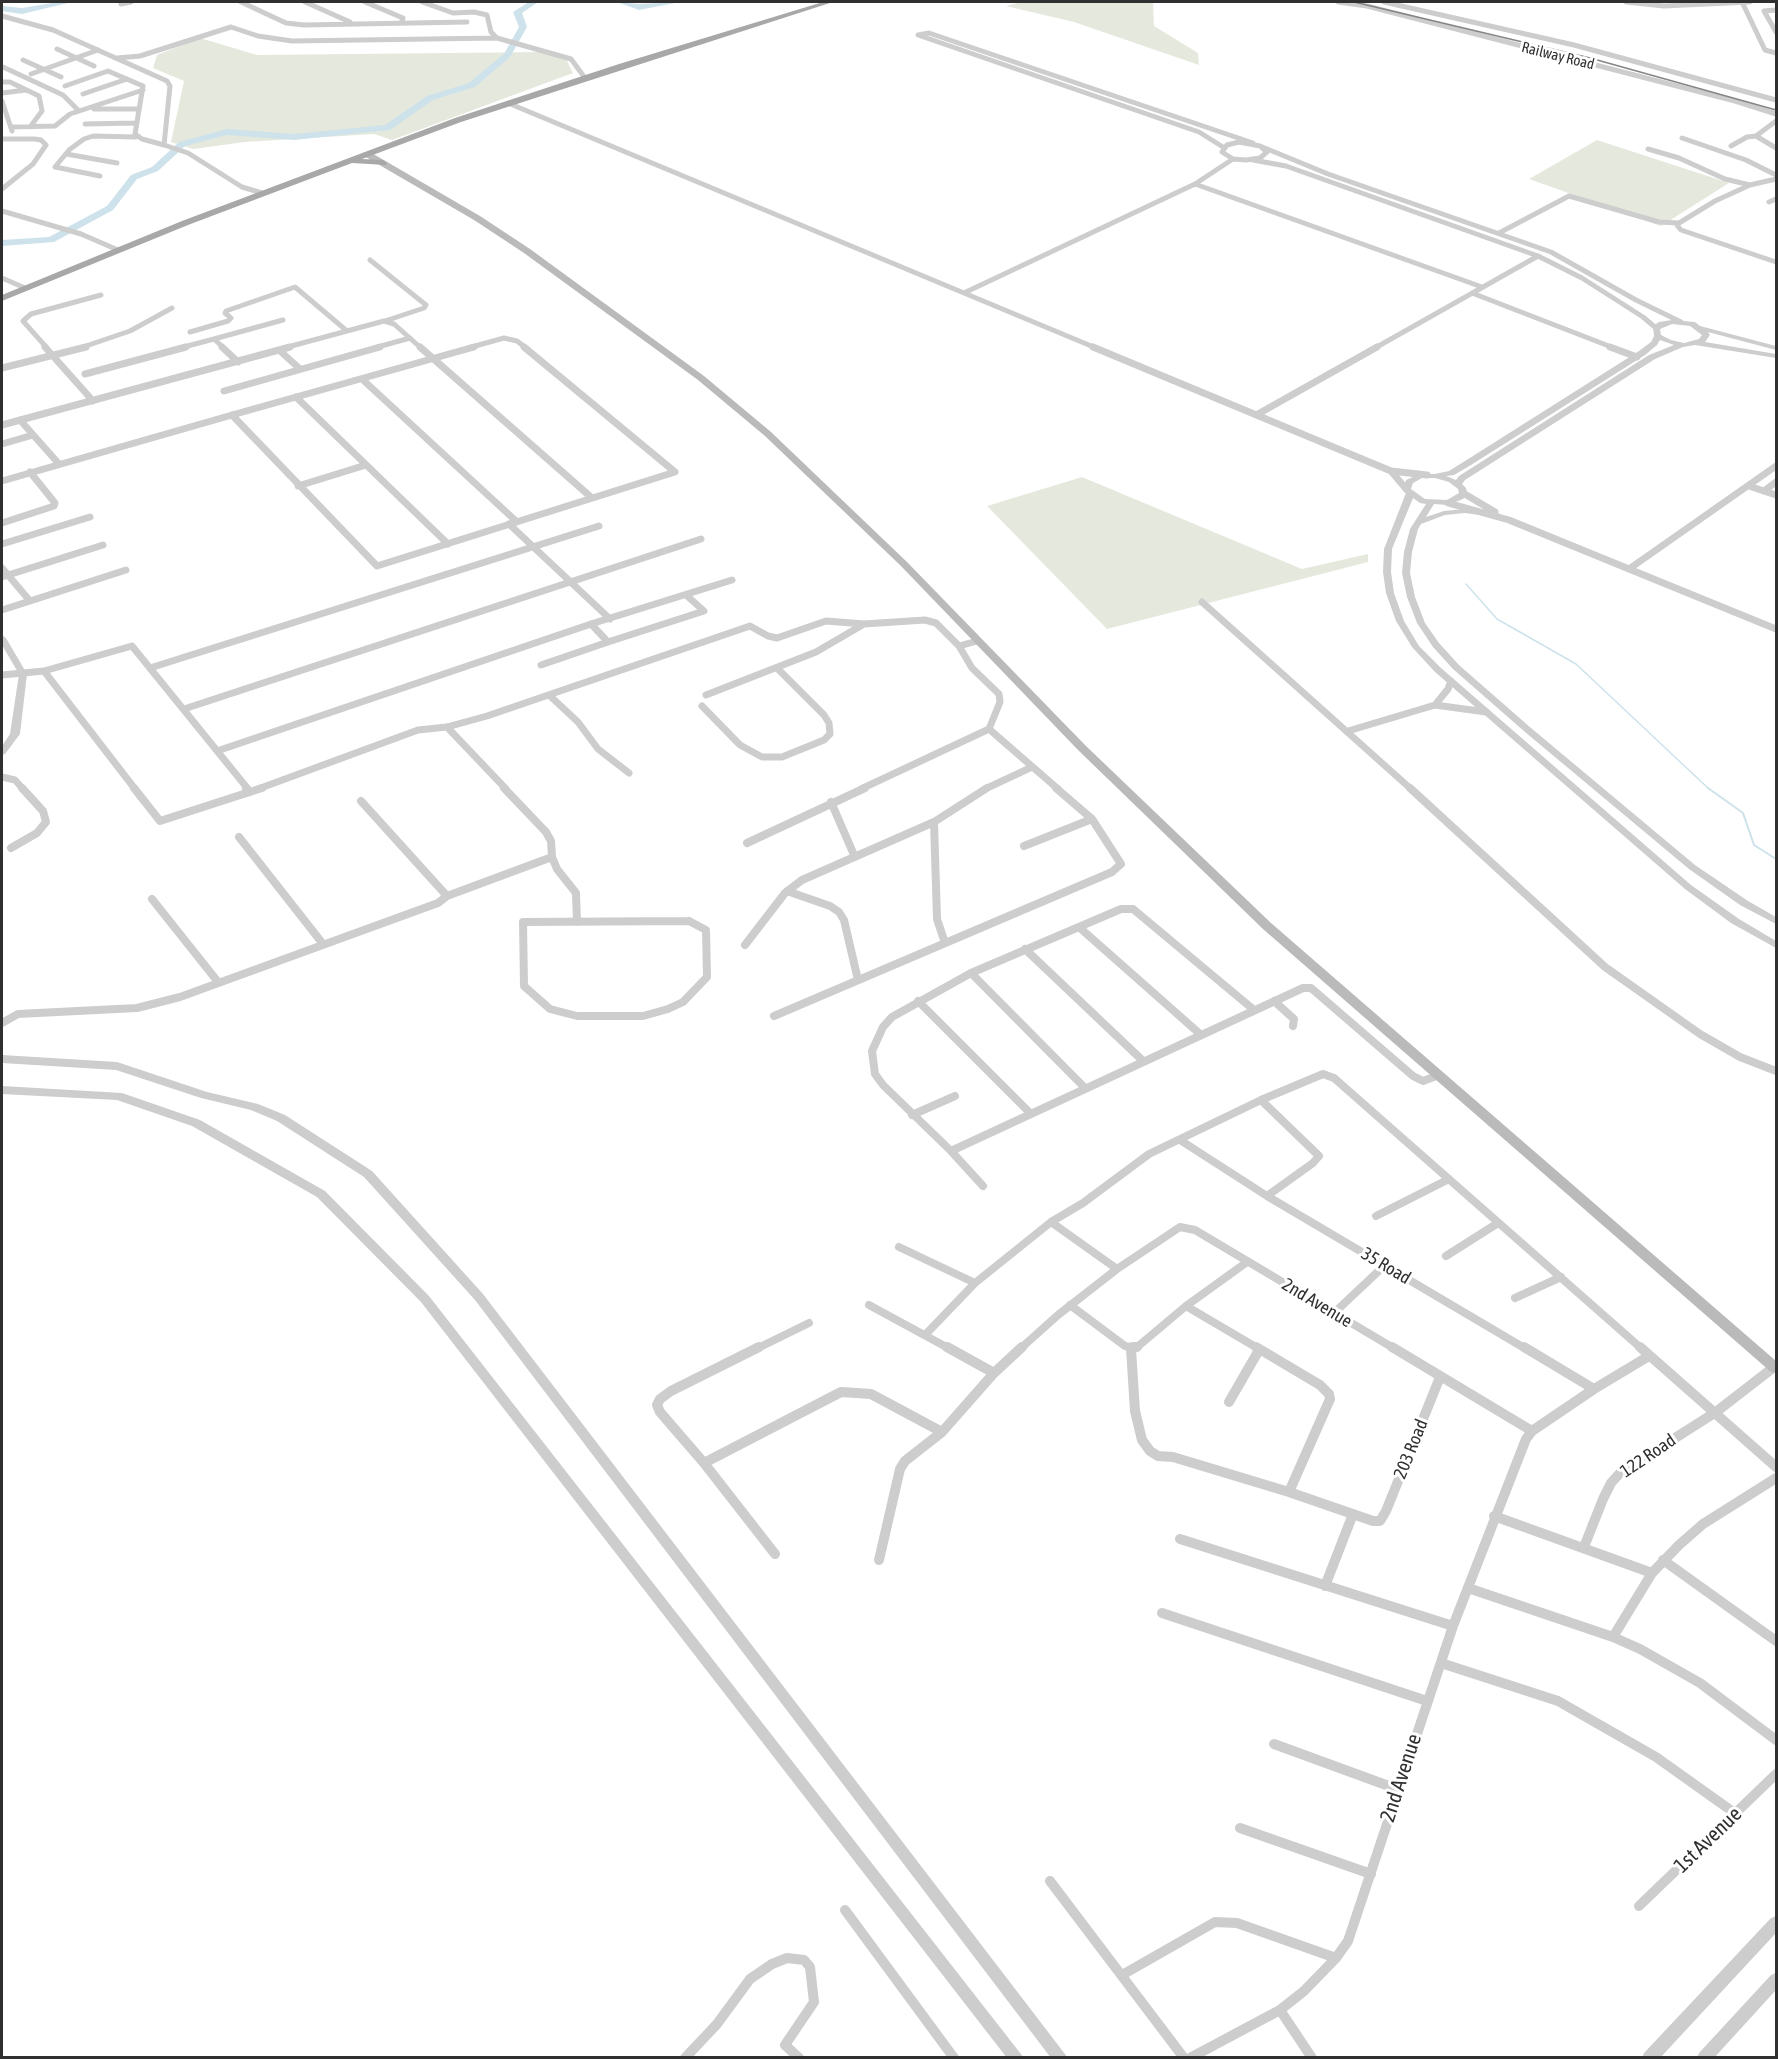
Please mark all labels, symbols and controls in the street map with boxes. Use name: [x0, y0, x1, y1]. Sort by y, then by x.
street label: Railway Road: [1520, 38, 1596, 74]
street label: 35 Road: [1357, 1243, 1415, 1289]
street label: 2nd Avenue: [1278, 1274, 1356, 1332]
street label: 203 Road: [1389, 1416, 1433, 1482]
street label: 122 Road: [1616, 1430, 1680, 1482]
street label: 2nd Avenue: [1375, 1731, 1427, 1825]
street label: 1st Avenue: [1669, 1802, 1747, 1878]

